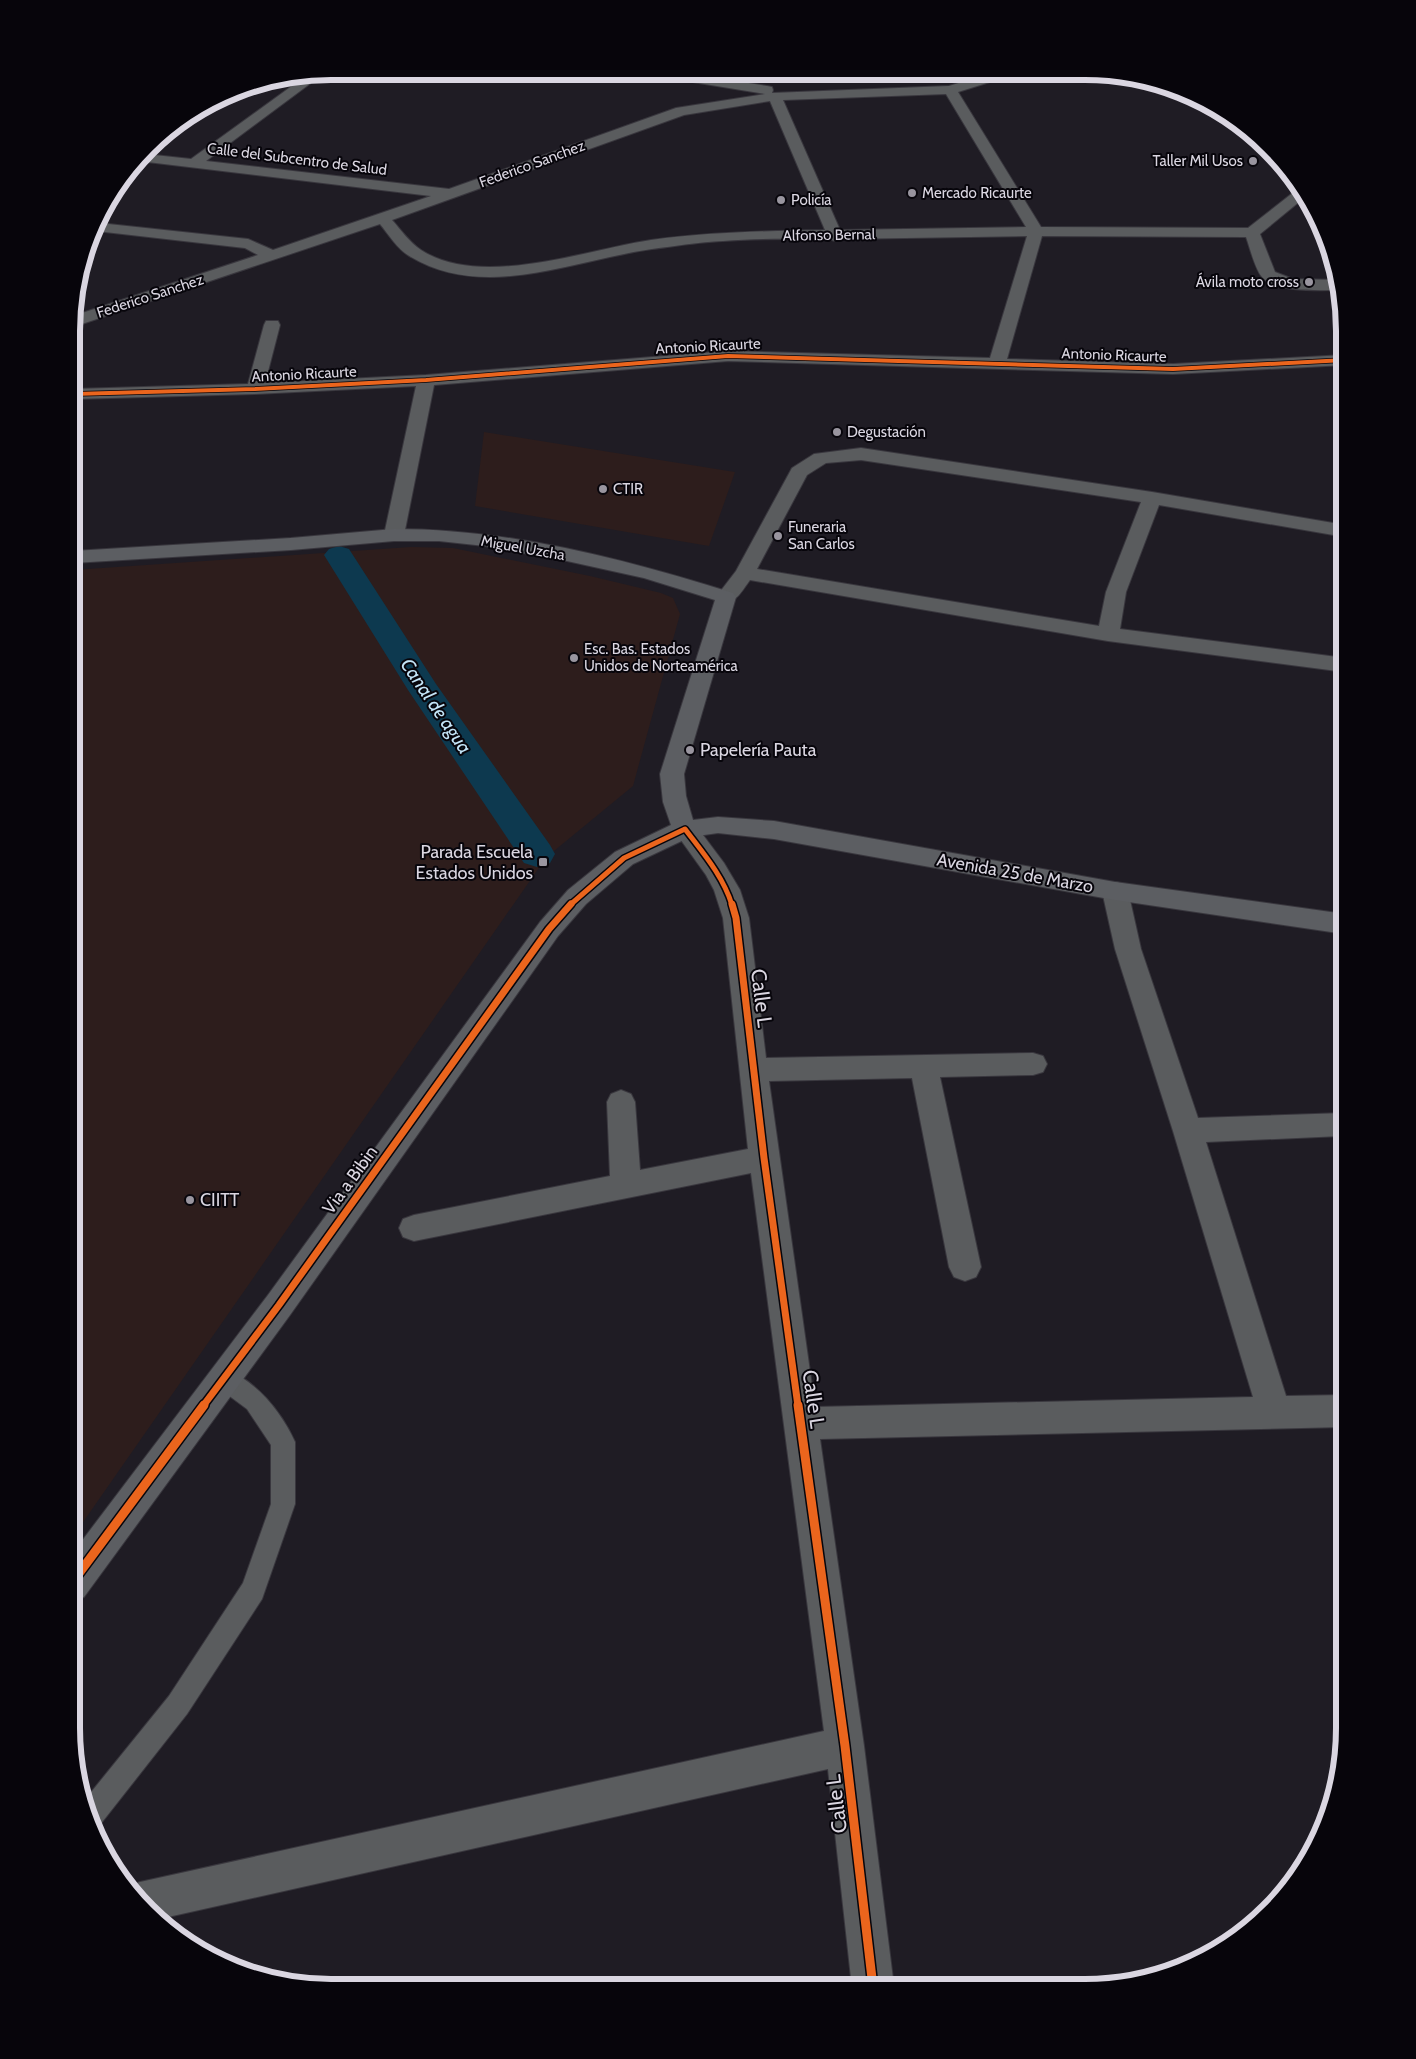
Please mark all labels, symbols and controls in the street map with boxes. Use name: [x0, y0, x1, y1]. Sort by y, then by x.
street label: Federico Sanchez: [477, 137, 587, 191]
street label: Calle del Subcentro de Salud: [206, 139, 388, 179]
place label: Taller Mil Usos: [1152, 152, 1243, 170]
marker: Taller Mil Usos: [1247, 155, 1259, 167]
place label: Mercado Ricaurte: [922, 184, 1032, 202]
marker: Mercado Ricaurte: [906, 187, 918, 199]
place label: Policía: [791, 191, 832, 209]
marker: Policía: [775, 194, 787, 206]
street label: Alfonso Bernal: [783, 225, 876, 245]
street label: Federico Sanchez: [94, 270, 206, 322]
place label: Ávila moto cross: [1196, 272, 1299, 291]
marker: Ávila moto cross: [1303, 276, 1315, 288]
street label: Antonio Ricaurte: [655, 334, 761, 358]
street label: Antonio Ricaurte: [1061, 344, 1167, 366]
street label: Antonio Ricaurte: [251, 362, 357, 386]
place label: Degustación: [847, 423, 926, 441]
marker: Degustación: [831, 426, 843, 438]
place label: CTIR: [613, 480, 643, 498]
marker: CTIR: [597, 483, 609, 495]
place label: Funeraria San Carlos: [788, 518, 855, 553]
marker: Funeraria San Carlos: [772, 530, 784, 542]
street label: Miguel Uzcha: [480, 532, 567, 564]
place label: Esc. Bas. Estados Unidos de Norteamérica: [584, 640, 739, 675]
marker: Esc. Bas. Estados Unidos de Norteamérica: [568, 652, 580, 664]
water label: Canal de agua: [396, 654, 476, 758]
place label: Papelería Pauta: [700, 739, 817, 761]
marker: Papelería Pauta: [684, 744, 696, 756]
place label: Parada Escuela Estados Unidos: [416, 841, 533, 884]
street label: Avenida 25 de Marzo: [935, 848, 1095, 898]
marker: Parada Escuela Estados Unidos: [537, 856, 549, 868]
street label: Calle L: [746, 967, 778, 1029]
street label: Via a Bibin: [318, 1141, 382, 1219]
place label: CIITT: [200, 1189, 240, 1211]
marker: CIITT: [184, 1194, 196, 1206]
street label: Calle L: [798, 1368, 831, 1430]
street label: Calle L: [820, 1773, 852, 1835]

